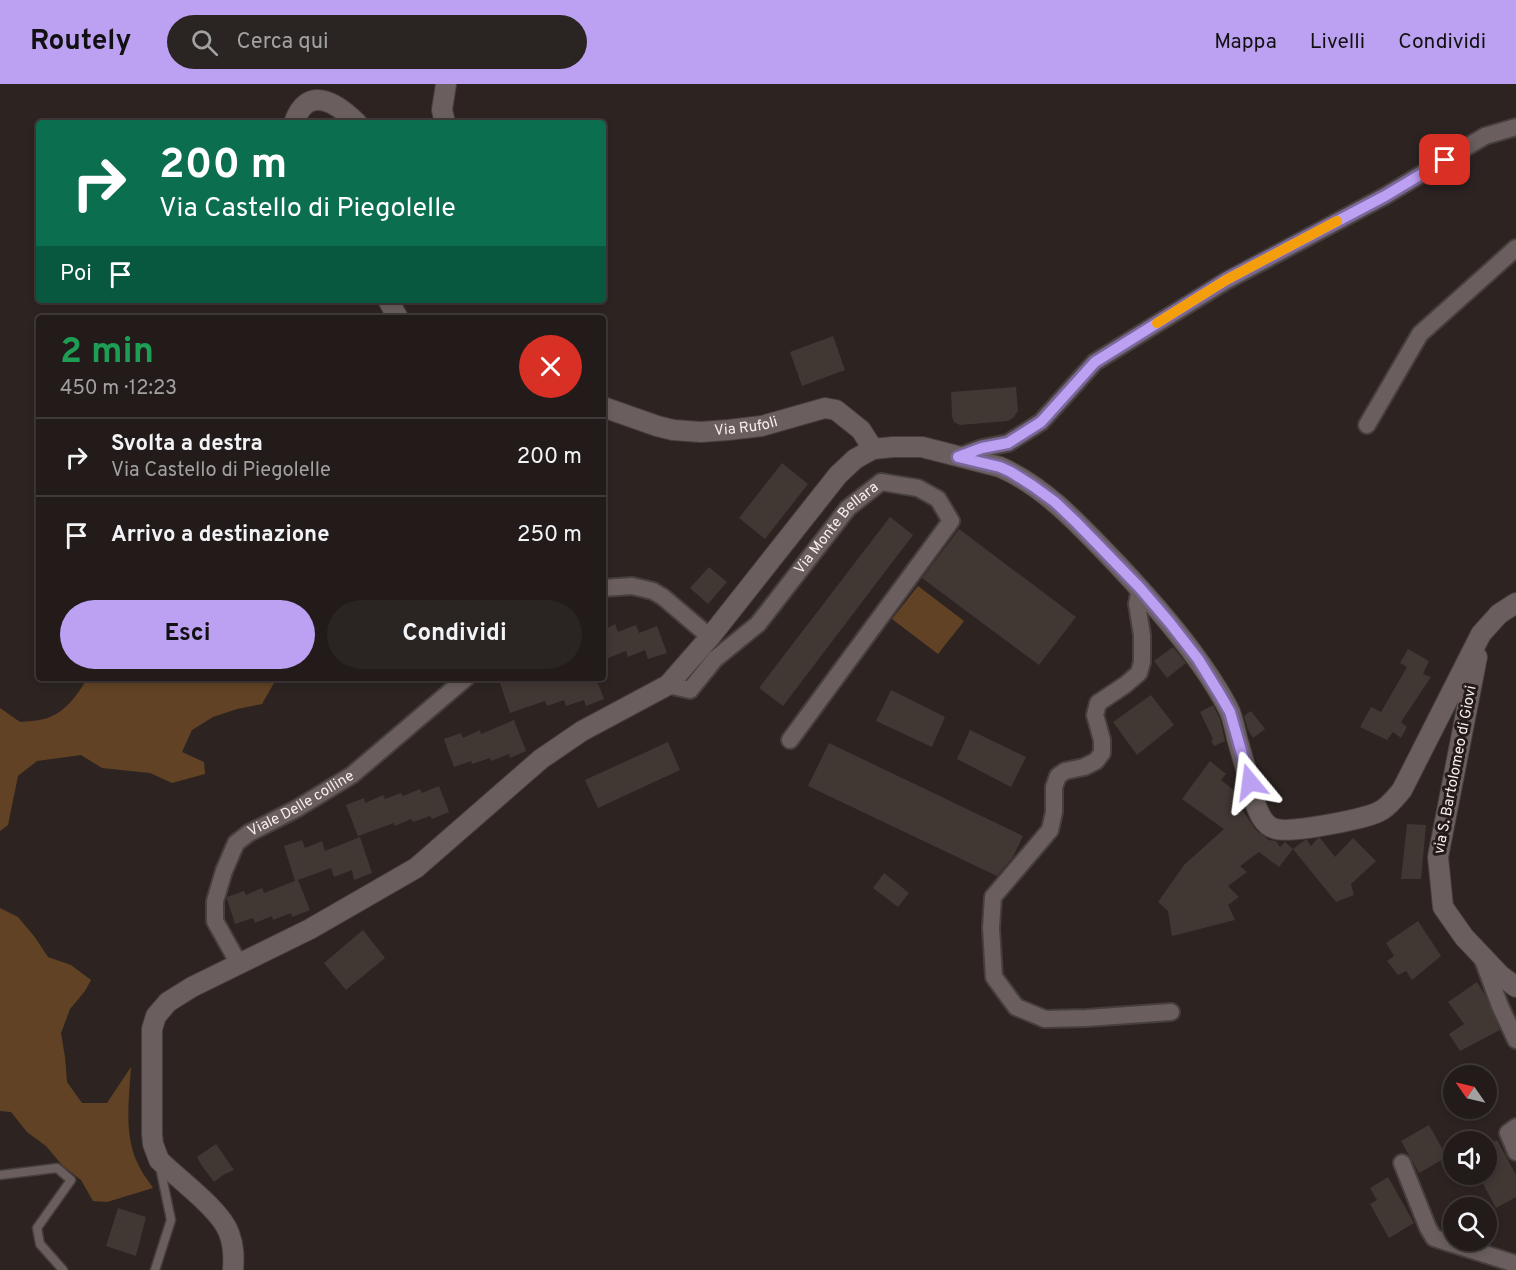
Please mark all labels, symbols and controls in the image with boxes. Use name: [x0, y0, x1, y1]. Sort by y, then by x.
search box: [167, 15, 587, 69]
text: Routely: [30, 24, 131, 60]
icon: search: [188, 26, 221, 59]
text: Cerca qui: [236, 29, 329, 56]
text: Mappa: [1214, 29, 1277, 56]
text: Livelli: [1310, 29, 1365, 56]
text: Condividi: [1398, 29, 1486, 56]
pin: [1419, 134, 1470, 185]
text: 200 m: [159, 140, 287, 193]
icon: arrive: [1428, 143, 1461, 176]
icon: right: [60, 144, 138, 222]
text: Via Castello di Piegolelle: [159, 192, 456, 226]
icon: arrive: [104, 258, 137, 291]
text: Poi: [60, 261, 92, 288]
text: 2 min: [60, 330, 154, 376]
button: close: [519, 335, 582, 398]
text: 450 m · 12:23: [60, 376, 177, 402]
street label: Via Rufoli: [713, 413, 780, 440]
text: Svolta a destra: [111, 431, 263, 458]
icon: right: [60, 441, 93, 474]
text: 200 m: [517, 444, 582, 471]
text: Via Castello di Piegolelle: [111, 458, 331, 484]
street label: Via Monte Bellara: [790, 478, 883, 578]
icon: arrive: [60, 519, 93, 552]
text: Arrivo a destinazione: [111, 522, 329, 549]
text: 250 m: [517, 522, 582, 549]
button: Esci: [60, 600, 315, 669]
button: Condividi: [327, 600, 582, 669]
street label: via S. Bartolomeo di Giovi: [1430, 684, 1482, 856]
position arrow: [1218, 750, 1282, 814]
street label: Viale Delle colline: [245, 766, 358, 841]
north arrow: [1443, 1065, 1497, 1119]
map controls: [1443, 1065, 1497, 1251]
button: sound: [1443, 1131, 1497, 1185]
button: search: [1443, 1197, 1497, 1251]

